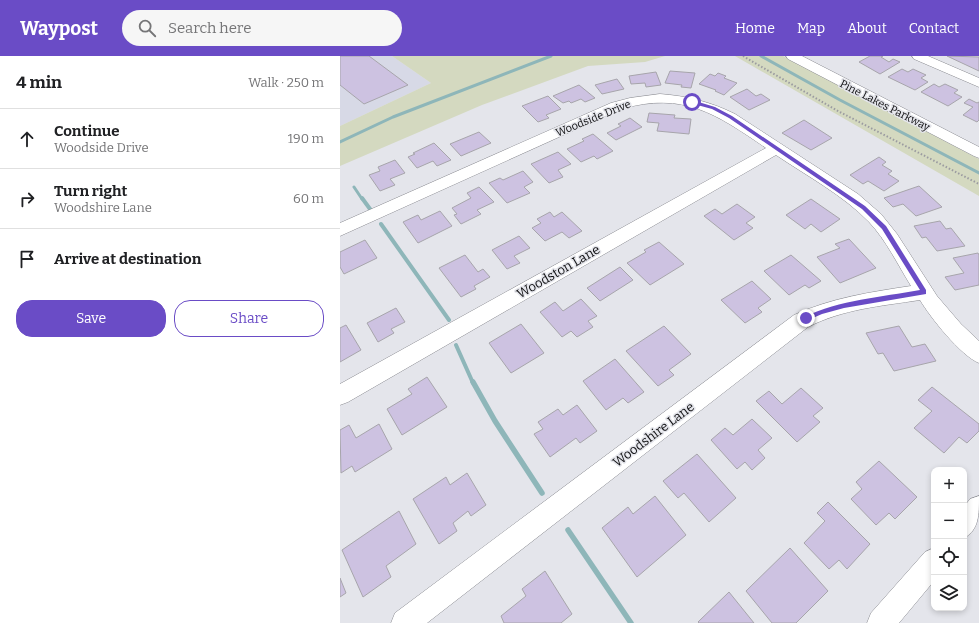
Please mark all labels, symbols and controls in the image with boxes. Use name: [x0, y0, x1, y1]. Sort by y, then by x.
search box: [122, 10, 402, 46]
text: Waypost: [20, 17, 98, 40]
icon: search: [136, 17, 158, 39]
text: Search here: [168, 19, 251, 37]
text: Home: [735, 20, 775, 37]
text: Map: [797, 20, 825, 37]
text: About: [847, 20, 887, 37]
text: Contact: [909, 20, 959, 37]
text: 4 min: [16, 72, 62, 93]
text: Walk · 250 m: [248, 75, 324, 90]
street label: Pine Lakes Parkway: [838, 77, 932, 134]
route start: [683, 93, 701, 111]
street label: Woodside Drive: [554, 97, 633, 139]
text: Continue: [54, 122, 120, 140]
icon: ahead: [16, 128, 38, 150]
text: 190 m: [288, 131, 324, 146]
text: Woodside Drive: [54, 140, 149, 155]
text: Turn right: [54, 182, 127, 200]
icon: right: [16, 188, 38, 210]
text: 60 m: [293, 191, 324, 206]
text: Woodshire Lane: [54, 200, 152, 215]
street label: Woodston Lane: [514, 242, 603, 301]
icon: arrive: [16, 248, 38, 270]
text: Arrive at destination: [54, 250, 201, 268]
button: Save: [16, 300, 166, 337]
button: Share: [174, 300, 324, 337]
route end: [797, 309, 815, 327]
street label: Woodshire Lane: [610, 399, 697, 470]
map controls: [931, 467, 967, 611]
button: +: [931, 467, 967, 503]
button: −: [931, 503, 967, 539]
button: locate: [931, 539, 967, 575]
button: layers: [931, 575, 967, 611]

